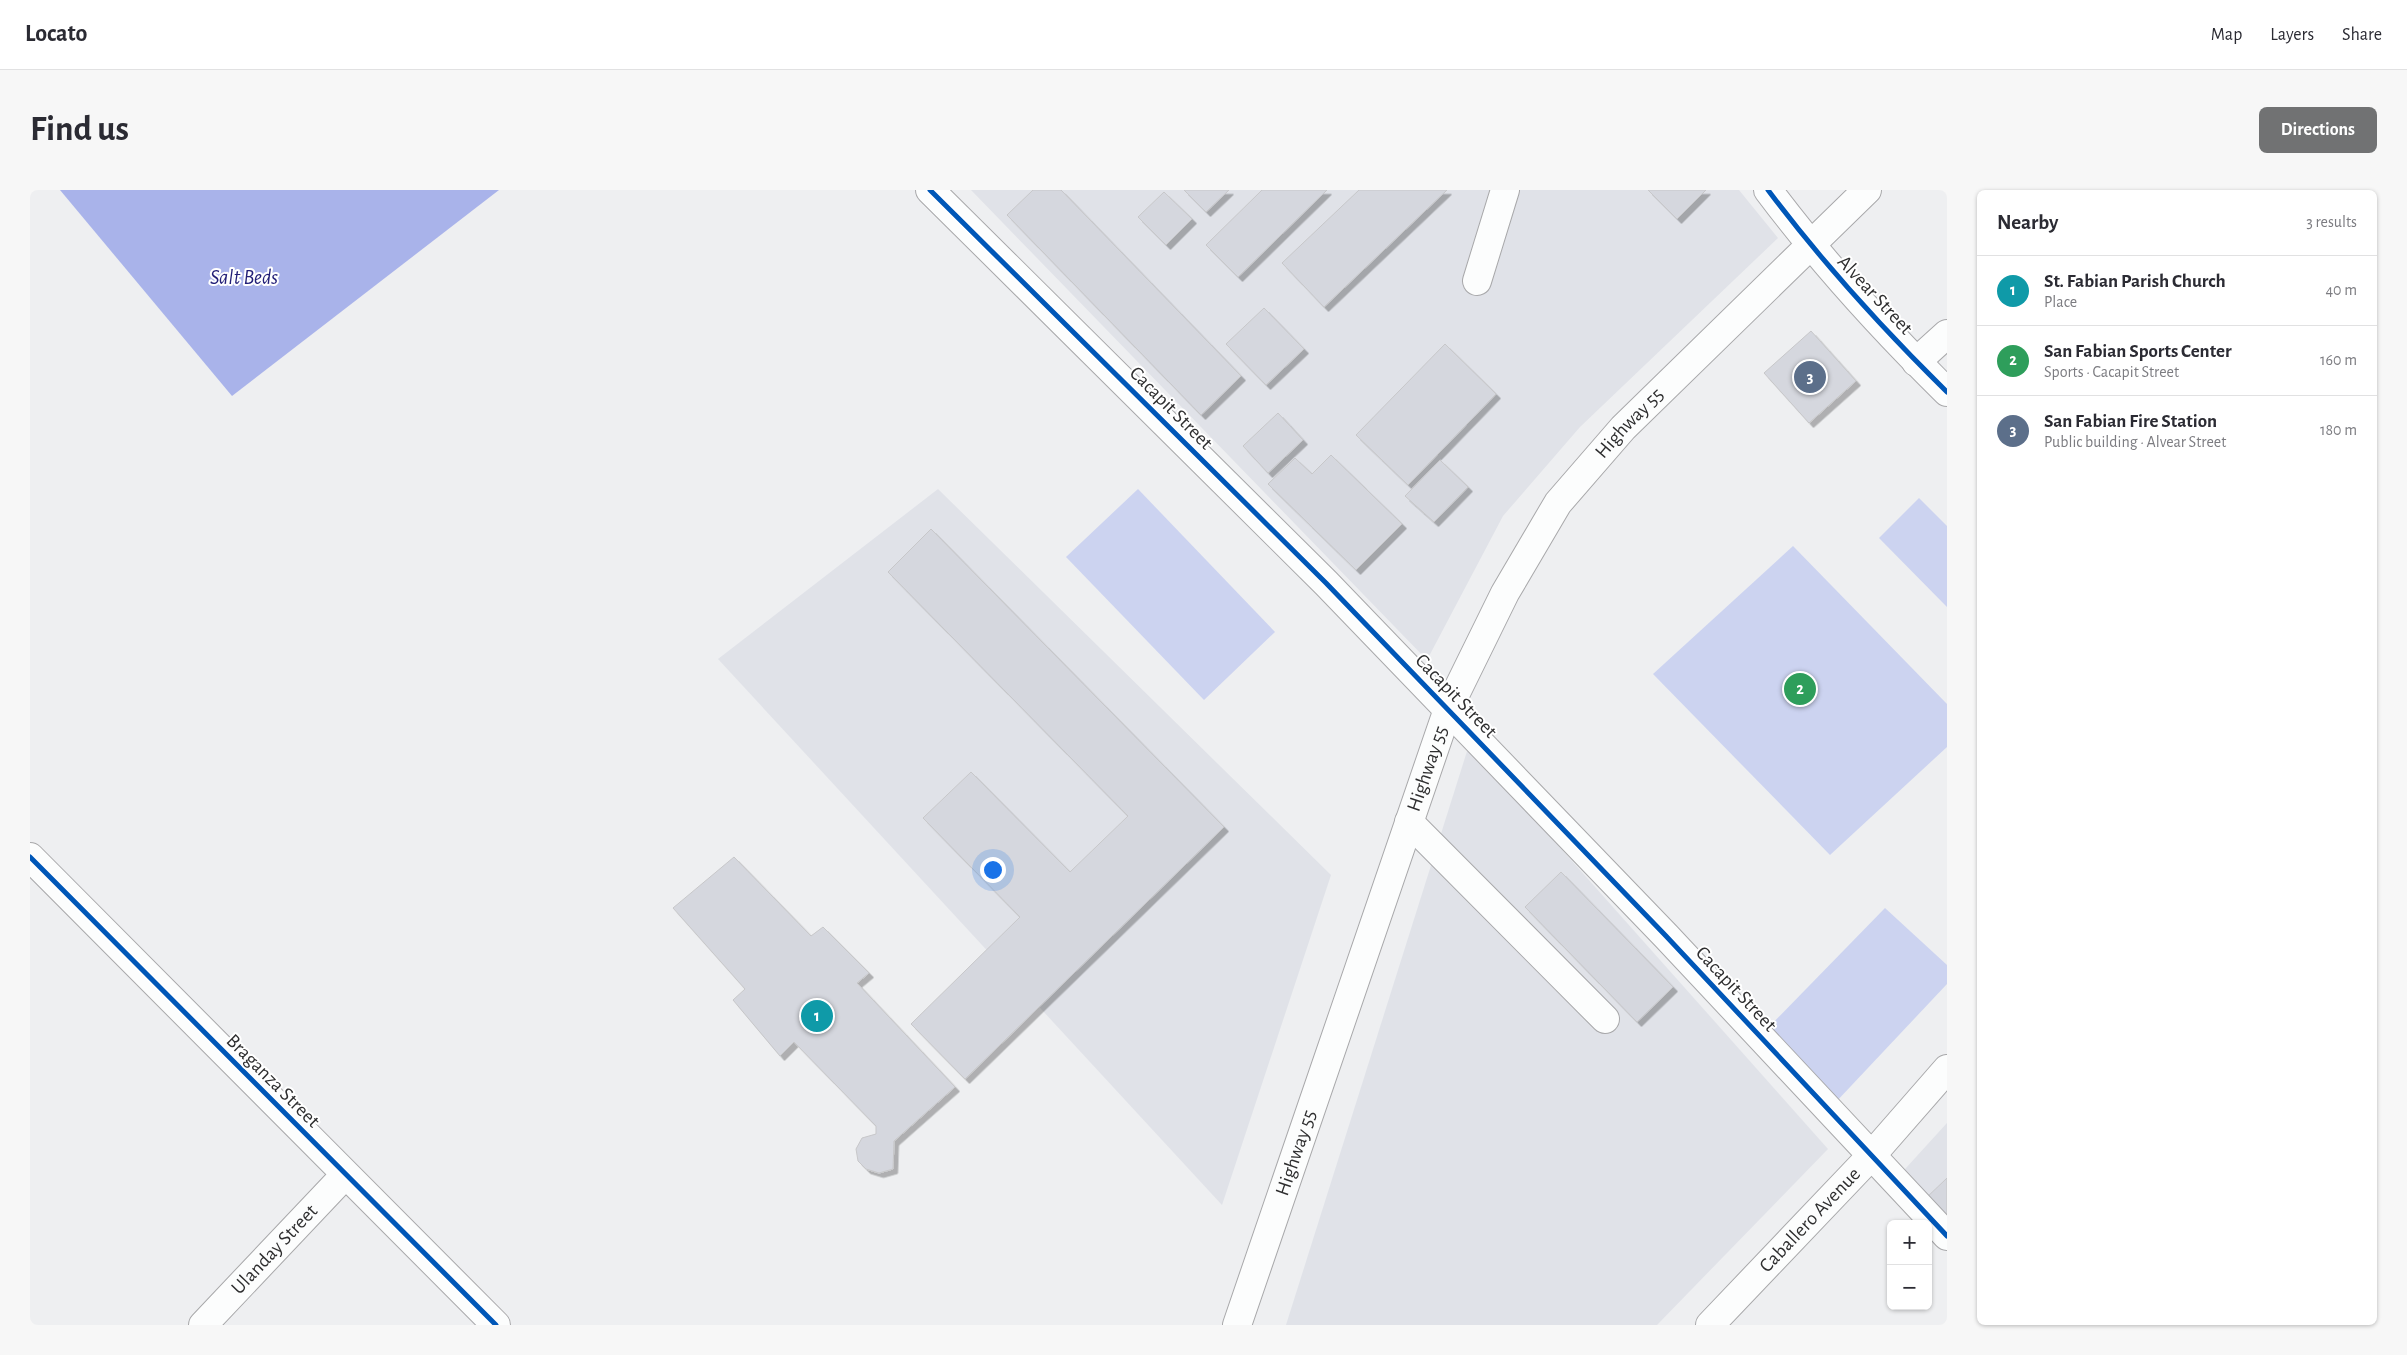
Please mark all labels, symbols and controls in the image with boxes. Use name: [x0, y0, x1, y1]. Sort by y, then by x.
text: Locato: [25, 22, 87, 46]
text: Map: [2211, 26, 2242, 44]
text: Layers: [2270, 26, 2314, 44]
text: Share: [2342, 26, 2382, 44]
button: Directions: [2259, 107, 2377, 153]
text: Find us: [30, 112, 129, 147]
text: Nearby: [1997, 212, 2058, 233]
text: 3 results: [2306, 214, 2357, 230]
street label: Alvear Street: [1834, 252, 1917, 339]
water label: Salt Beds: [210, 267, 278, 288]
text: St. Fabian Parish Church: [2044, 272, 2226, 291]
text: 1: [2010, 282, 2016, 298]
text: 40 m: [2325, 282, 2357, 298]
text: Place: [2044, 294, 2077, 310]
text: San Fabian Sports Center: [2044, 342, 2232, 361]
text: 2: [2009, 352, 2017, 368]
text: 160 m: [2320, 352, 2357, 368]
pin: 3: [1794, 358, 1826, 396]
street label: Cacapit Street: [1126, 363, 1217, 454]
text: Sports · Cacapit Street: [2044, 364, 2179, 380]
street label: Highway 55: [1591, 384, 1668, 462]
text: San Fabian Fire Station: [2044, 412, 2217, 431]
text: 3: [2010, 422, 2016, 438]
text: 180 m: [2320, 422, 2357, 438]
text: Public building · Alvear Street: [2044, 434, 2226, 450]
street label: Cacapit Street: [1411, 650, 1501, 742]
pin: 2: [1784, 670, 1816, 708]
street label: Highway 55: [1404, 723, 1451, 814]
your location: [980, 857, 1006, 883]
street label: Cacapit Street: [1692, 943, 1781, 1036]
pin: 1: [801, 997, 833, 1035]
street label: Braganza Street: [223, 1031, 324, 1132]
street label: Highway 55: [1272, 1107, 1320, 1198]
street label: Caballero Avenue: [1756, 1164, 1864, 1276]
street label: Ulanday Street: [228, 1200, 322, 1298]
map controls: [1887, 1220, 1932, 1310]
button: +: [1887, 1220, 1932, 1265]
button: −: [1887, 1265, 1932, 1310]

